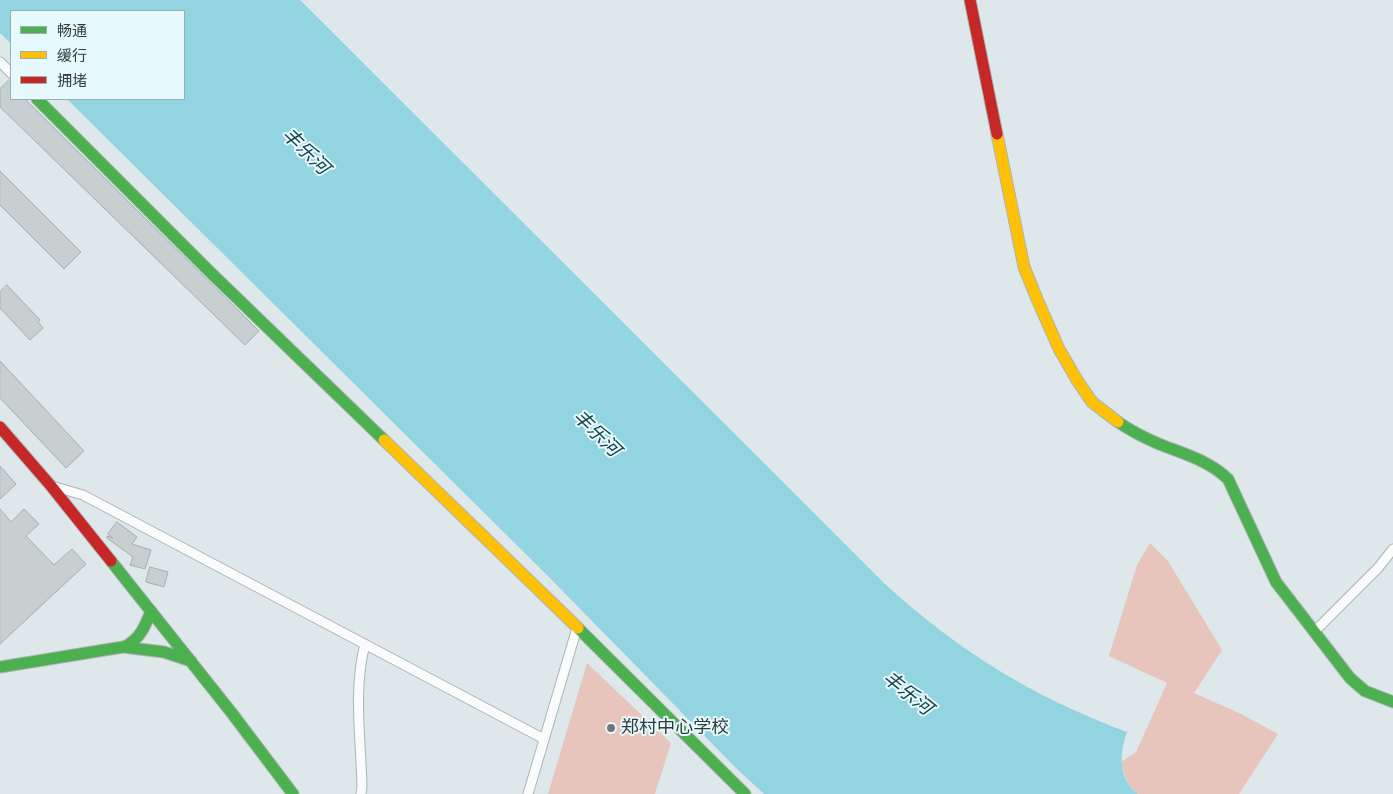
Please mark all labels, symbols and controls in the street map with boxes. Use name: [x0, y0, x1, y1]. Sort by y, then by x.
legend: [10, 10, 185, 100]
text: 畅通: [57, 22, 87, 40]
text: 缓行: [57, 47, 87, 65]
text: 拥堵: [57, 72, 87, 90]
water label: 丰乐河: [277, 124, 333, 180]
water label: 丰乐河: [568, 406, 624, 462]
water label: 丰乐河: [878, 667, 936, 721]
place label: 郑村中心学校: [621, 717, 729, 739]
marker: 郑村中心学校: [605, 722, 617, 734]

